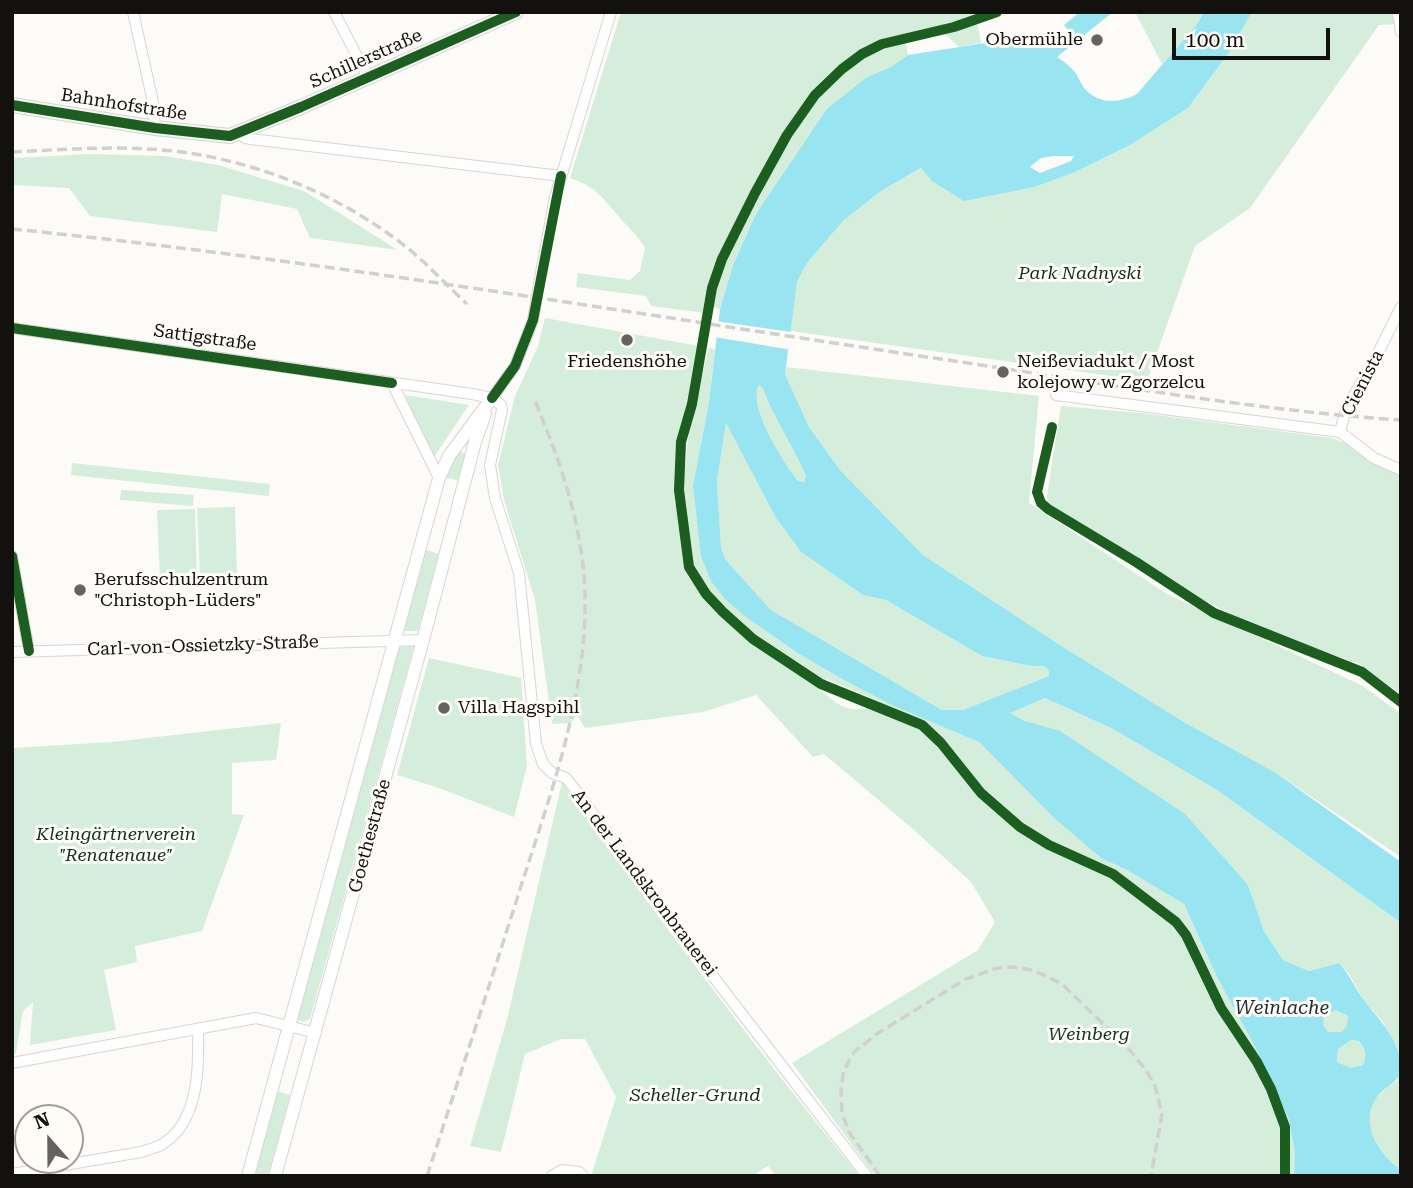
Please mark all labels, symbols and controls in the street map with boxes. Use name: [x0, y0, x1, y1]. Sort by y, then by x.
scale bar: [1175, 14, 1332, 58]
street label: Schillerstraße: [306, 25, 426, 93]
text: 100 m: [1185, 28, 1245, 52]
place label: Obermühle: [986, 29, 1083, 51]
marker: Obermühle: [1089, 32, 1105, 48]
street label: Bahnhofstraße: [59, 84, 189, 126]
park label: Park Nadnyski: [1018, 263, 1142, 285]
street label: Sattigstraße: [152, 320, 258, 356]
marker: Friedenshöhe: [619, 332, 635, 348]
street label: Cienista: [1337, 346, 1389, 420]
place label: Friedenshöhe: [567, 351, 687, 373]
place label: Neißeviadukt / Most kolejowy w Zgorzelcu: [1017, 351, 1205, 394]
marker: Neißeviadukt / Most kolejowy w Zgorzelcu: [995, 364, 1011, 380]
place label: Berufsschulzentrum "Christoph-Lüders": [94, 569, 268, 612]
marker: Berufsschulzentrum "Christoph-Lüders": [72, 582, 88, 598]
street label: Carl-von-Ossietzky-Straße: [87, 631, 319, 661]
place label: Villa Hagspihl: [458, 697, 579, 719]
marker: Villa Hagspihl: [436, 700, 452, 716]
street label: Goethestraße: [344, 777, 396, 895]
street label: An der Landskronbrauerei: [567, 785, 721, 981]
park label: Kleingärtnerverein "Renatenaue": [36, 824, 196, 866]
water label: Weinlache: [1235, 997, 1329, 1019]
park label: Weinberg: [1048, 1024, 1130, 1046]
park label: Scheller-Grund: [630, 1085, 760, 1107]
north arrow: [14, 1104, 84, 1174]
text: N: [31, 1107, 53, 1134]

